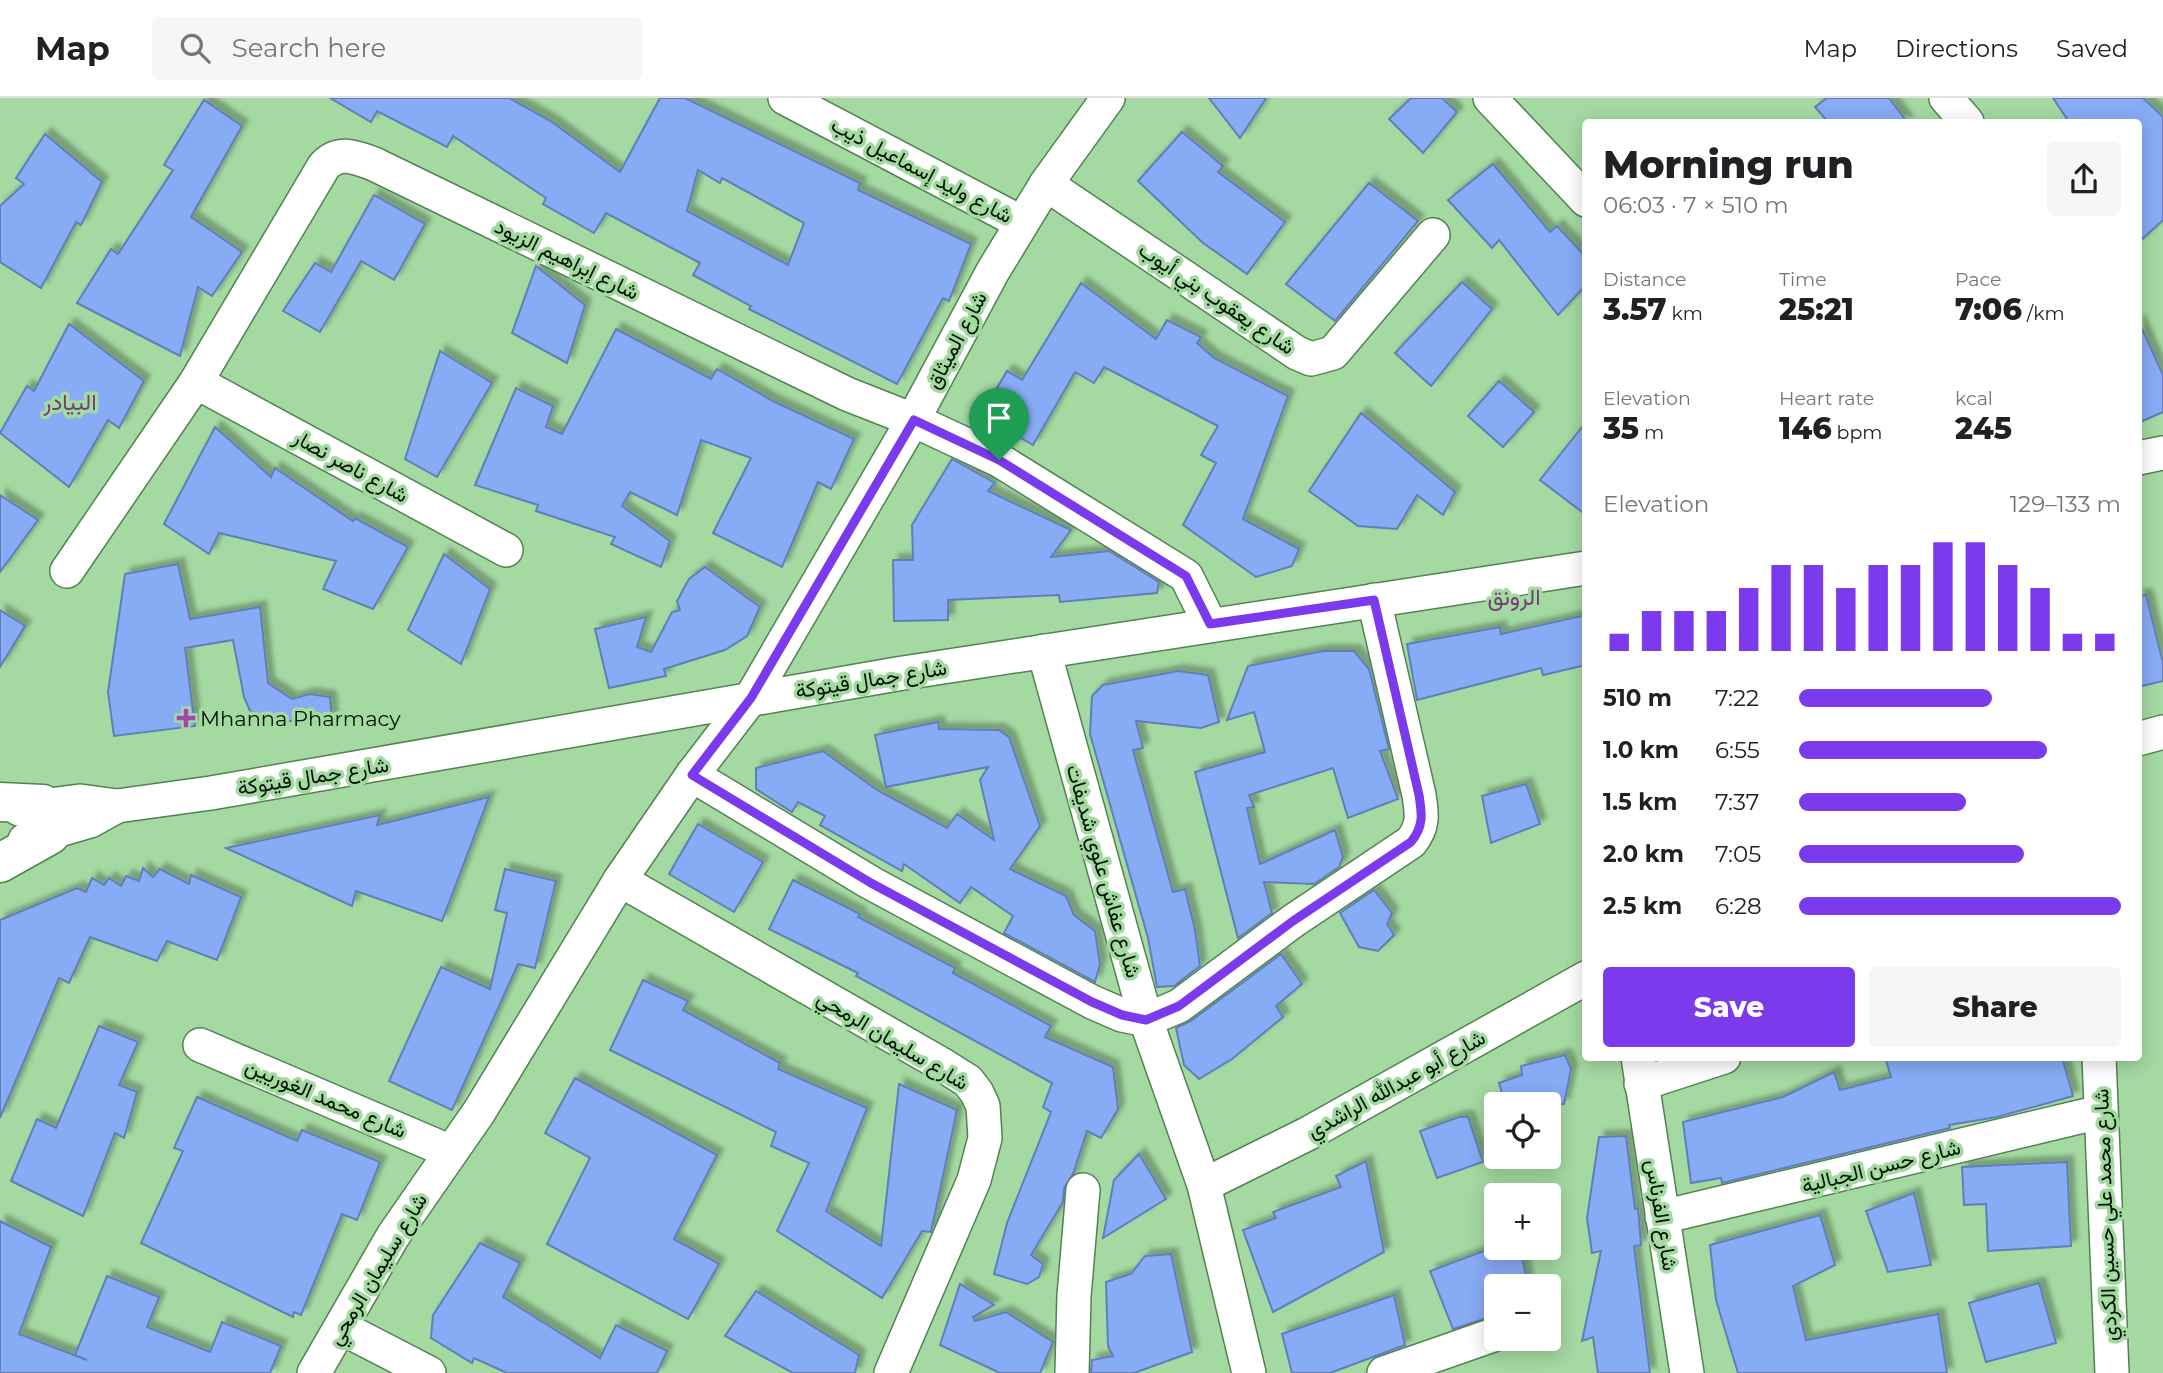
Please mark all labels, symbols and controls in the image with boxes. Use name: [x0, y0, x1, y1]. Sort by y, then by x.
search box: [152, 17, 642, 80]
text: Map: [35, 28, 110, 68]
icon: search: [176, 29, 214, 67]
text: Search here: [232, 32, 386, 64]
text: Map: [1804, 34, 1857, 63]
text: Directions: [1895, 34, 2018, 63]
text: Saved: [2056, 34, 2128, 63]
street label: شارع وليد إسماعيل ذيب: [826, 112, 1017, 230]
text: Morning run: [1603, 141, 1854, 188]
button: share: [2047, 142, 2121, 216]
text: 06:03 · 7 × 510 m: [1603, 191, 1789, 219]
street label: شارع إبراهيم الزيود: [490, 213, 643, 307]
street label: شارع يعقوب بني أيوب: [1132, 237, 1300, 364]
text: Distance: [1603, 268, 1686, 291]
text: Time: [1779, 268, 1827, 291]
text: Pace: [1955, 268, 2002, 291]
street label: شارع الميثاق: [920, 287, 994, 394]
text: 3.57: [1603, 291, 1666, 328]
text: 25:21: [1779, 291, 1854, 328]
text: 7:06: [1955, 291, 2022, 328]
text: km: [1666, 302, 1703, 325]
text: /km: [2022, 302, 2065, 325]
text: Elevation: [1603, 387, 1691, 410]
text: Heart rate: [1779, 387, 1874, 410]
text: kcal: [1955, 387, 1993, 410]
district label: البيادر: [42, 388, 97, 417]
pin: [969, 388, 1029, 460]
icon: arrive: [980, 399, 1018, 437]
text: 35: [1603, 410, 1639, 447]
text: 146: [1779, 410, 1832, 447]
text: 245: [1955, 410, 2012, 447]
text: m: [1639, 421, 1664, 444]
text: bpm: [1832, 421, 1883, 444]
street label: شارع ناصر نصار: [287, 424, 413, 510]
text: Elevation: [1603, 490, 1709, 518]
text: 129–133 m: [2010, 490, 2121, 518]
district label: الرونق: [1487, 583, 1541, 612]
street label: شارع جمال قيتوكة: [794, 655, 949, 705]
text: 510 m: [1603, 684, 1672, 712]
text: 7:22: [1715, 684, 1759, 712]
place label: Mhanna Pharmacy: [200, 706, 401, 731]
marker: Mhanna Pharmacy: [178, 710, 194, 726]
text: 1.0 km: [1603, 736, 1679, 764]
text: 6:55: [1715, 736, 1760, 764]
street label: شارع جمال قيتوكة: [236, 752, 391, 802]
street label: شارع عفاش علوي شديفات: [1057, 761, 1146, 982]
text: 1.5 km: [1603, 788, 1677, 816]
text: 7:37: [1715, 788, 1759, 816]
text: 2.0 km: [1603, 840, 1684, 868]
text: 7:05: [1715, 840, 1761, 868]
text: 2.5 km: [1603, 892, 1682, 920]
text: 6:28: [1715, 892, 1762, 920]
button: Save: [1603, 967, 1855, 1047]
button: Share: [1869, 967, 2121, 1047]
street label: شارع سليمان الرمحي: [810, 985, 973, 1099]
street label: شارع أبو عبدالله الراشدي: [1302, 1025, 1492, 1148]
street label: شارع محمد الغوريين: [241, 1053, 410, 1145]
street label: شارع محمد علي حسين الكردي: [2088, 1088, 2127, 1342]
map controls: [1484, 1092, 1561, 1351]
button: locate: [1484, 1092, 1561, 1169]
street label: شارع حسن الجبالية: [1799, 1134, 1963, 1200]
street label: شارع الفرناس: [1639, 1158, 1683, 1273]
button: +: [1484, 1183, 1561, 1260]
street label: شارع سليمان الرمحي: [322, 1189, 436, 1352]
button: −: [1484, 1274, 1561, 1351]

